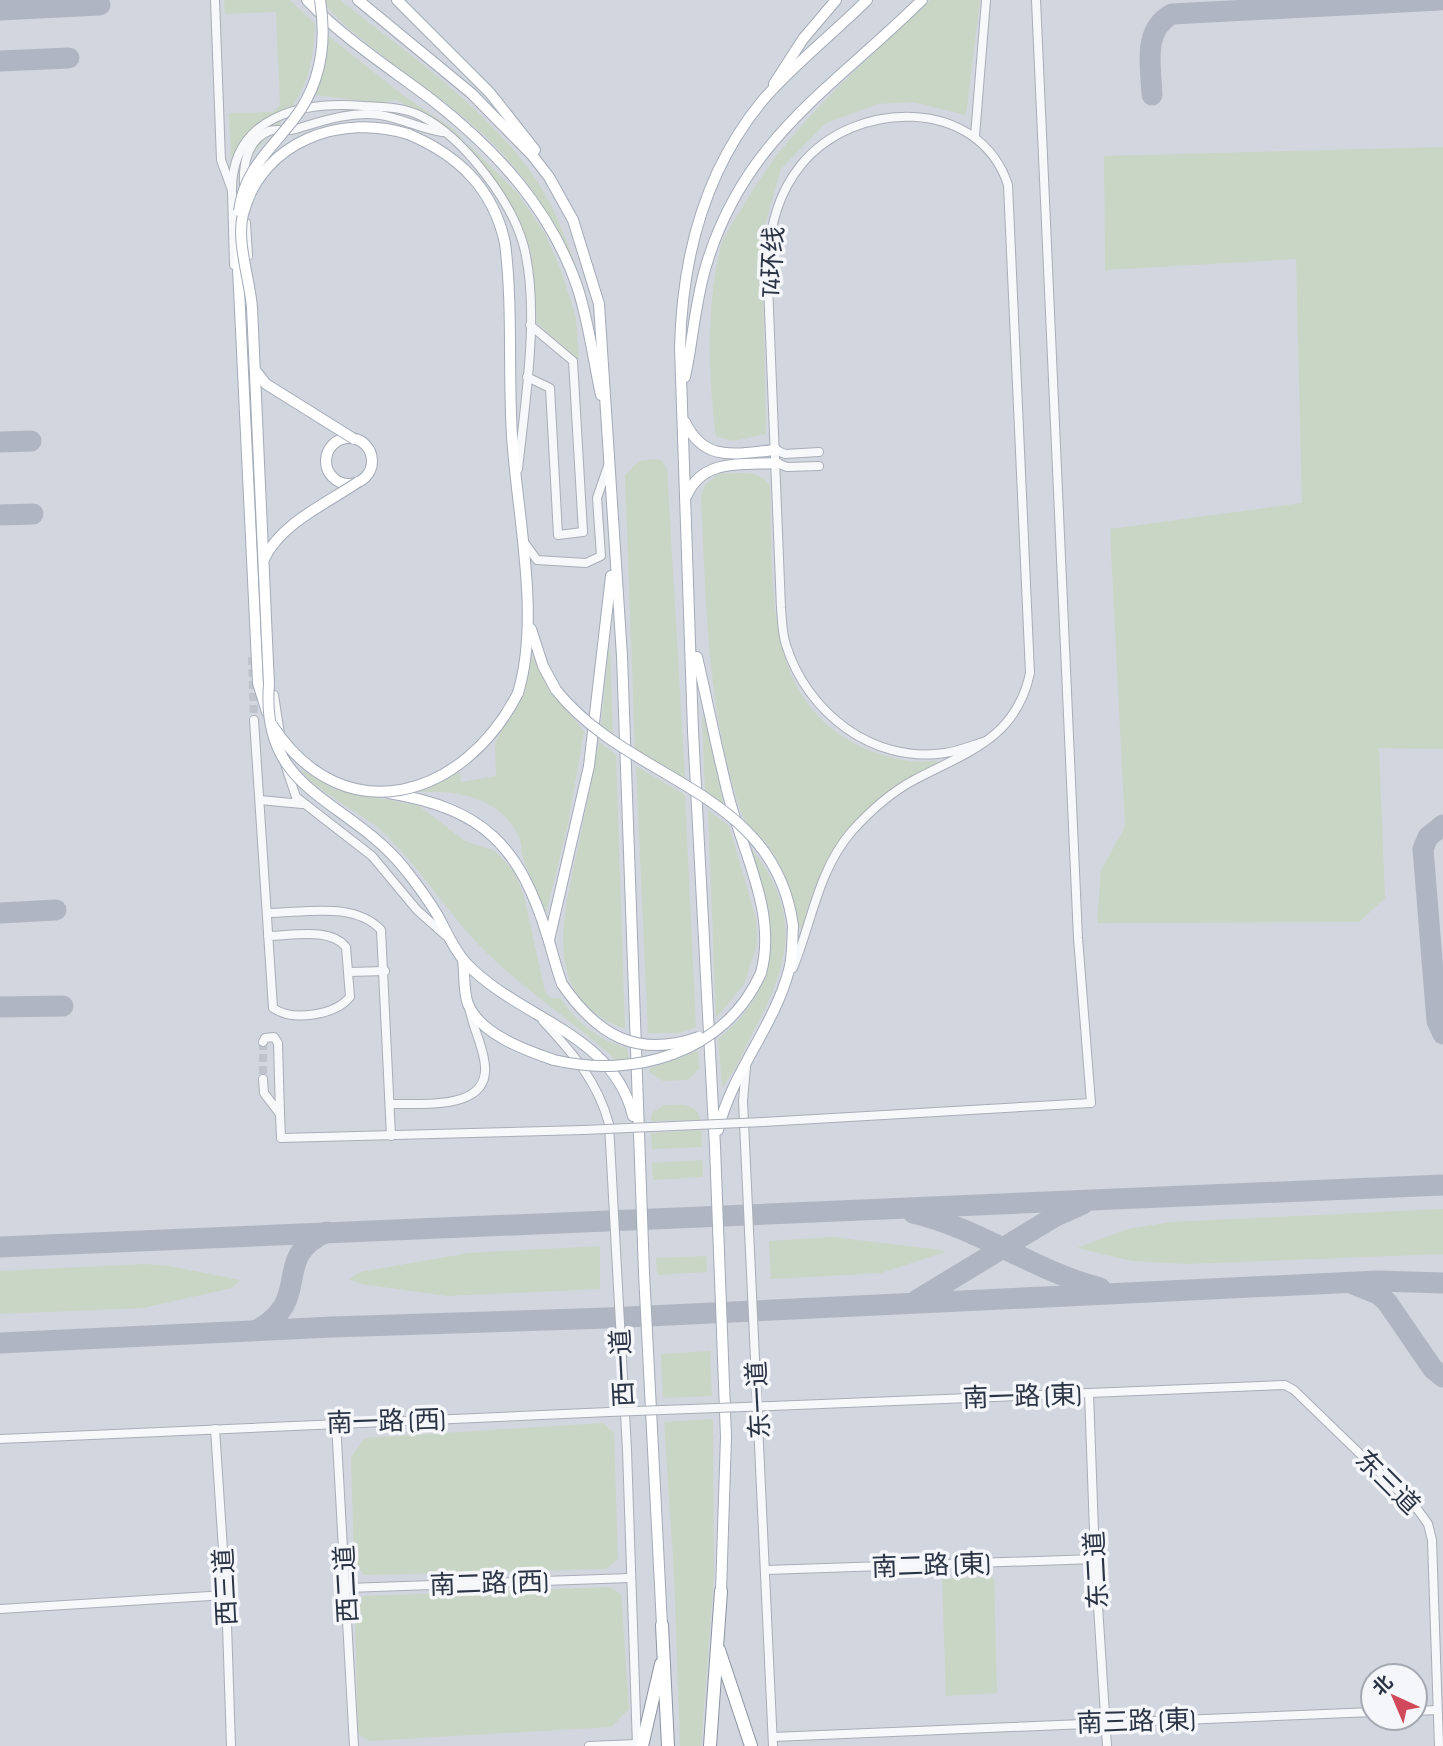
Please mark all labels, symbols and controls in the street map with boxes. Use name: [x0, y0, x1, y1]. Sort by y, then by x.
street label: T4环线: [756, 225, 791, 299]
street label: 西一道: [606, 1328, 641, 1408]
street label: 东一道: [742, 1360, 777, 1440]
street label: 南一路 (東): [962, 1380, 1082, 1415]
street label: 南一路 (西): [326, 1405, 446, 1440]
street label: 东三道: [1348, 1445, 1425, 1522]
street label: 东二道: [1080, 1530, 1115, 1610]
street label: 西二道: [330, 1544, 365, 1624]
street label: 西三道: [209, 1547, 244, 1627]
street label: 南二路 (東): [871, 1549, 991, 1584]
street label: 南二路 (西): [429, 1567, 549, 1602]
north arrow: [1359, 1662, 1429, 1732]
text: 北: [1368, 1671, 1398, 1701]
street label: 南三路 (東): [1076, 1705, 1196, 1740]

